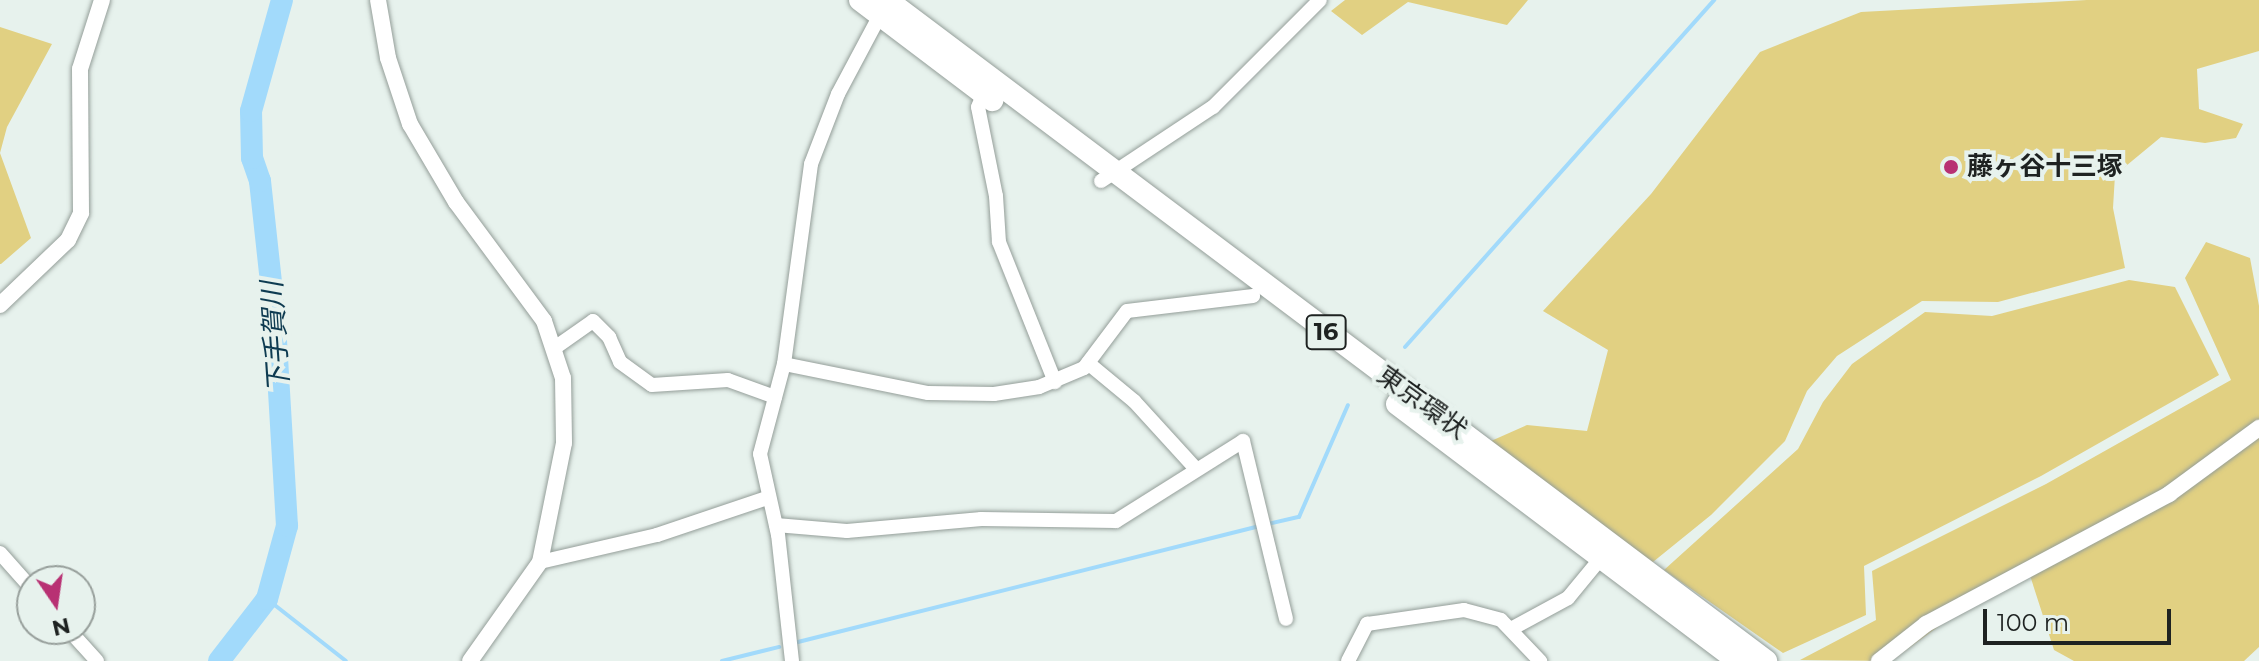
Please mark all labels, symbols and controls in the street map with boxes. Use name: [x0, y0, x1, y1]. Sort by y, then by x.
place label: 藤ヶ谷十三塚: [1967, 151, 2123, 183]
marker: 藤ヶ谷十三塚: [1942, 158, 1960, 176]
water label: 下手賀川: [254, 280, 296, 394]
road number: 16: [1304, 312, 1348, 352]
street label: 東京環状: [1371, 360, 1473, 446]
north arrow: [16, 565, 96, 645]
scale bar: [1987, 593, 2175, 643]
text: 100 m: [1997, 608, 2069, 637]
text: N: [49, 612, 73, 642]

